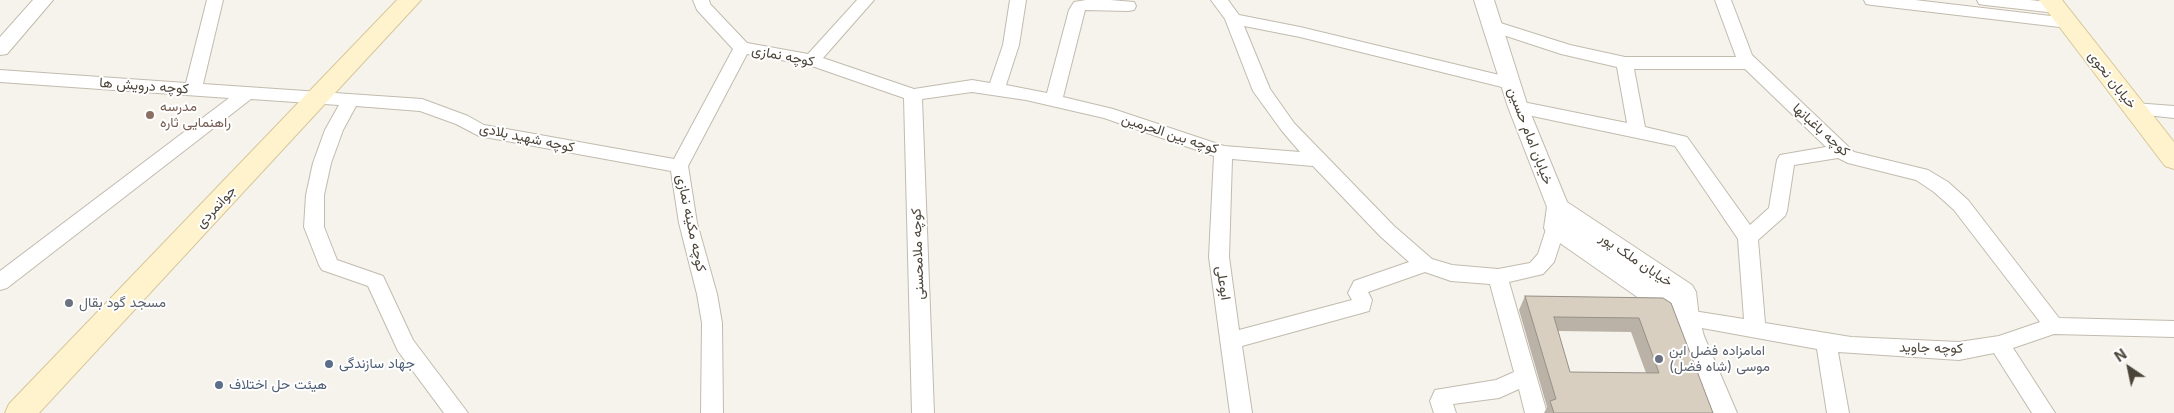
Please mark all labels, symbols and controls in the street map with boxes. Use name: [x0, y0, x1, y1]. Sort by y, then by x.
street label: کوچه نمازی: [750, 42, 816, 70]
street label: خیابان نحوی: [2084, 48, 2140, 112]
street label: کوچه درویش ها: [99, 74, 189, 98]
street label: خیابان امام حسین: [1504, 85, 1556, 187]
place label: مدرسه راهنمایی ثاره: [160, 99, 231, 132]
street label: کوچه باغبانها: [1789, 100, 1853, 160]
marker: مدرسه راهنمایی ثاره: [144, 109, 156, 121]
street label: کوچه بین الحرمین: [1119, 110, 1221, 158]
street label: کوچه شهید بلادی: [478, 120, 576, 156]
street label: کوچه مکینه نمازی: [672, 173, 710, 273]
street label: جوانمردی: [192, 182, 240, 232]
street label: کوچه ملامحسنی: [908, 208, 928, 300]
street label: خیابان ملک پور: [1596, 229, 1676, 291]
street label: ابوعلی: [1212, 265, 1234, 301]
place label: مسجد گود بقال: [79, 295, 166, 311]
marker: مسجد گود بقال: [63, 297, 75, 309]
street label: کوچه جاوید: [1899, 339, 1963, 357]
place label: امامزاده فضل ابن موسی (شاه فضل): [1669, 343, 1770, 376]
north arrow: [2104, 343, 2154, 393]
text: N: [2111, 345, 2130, 365]
marker: امامزاده فضل ابن موسی (شاه فضل): [1653, 353, 1665, 365]
place label: جهاد سازندگی: [339, 356, 415, 372]
marker: جهاد سازندگی: [323, 358, 335, 370]
place label: هیئت حل اختلاف: [229, 377, 327, 393]
marker: هیئت حل اختلاف: [213, 379, 225, 391]

